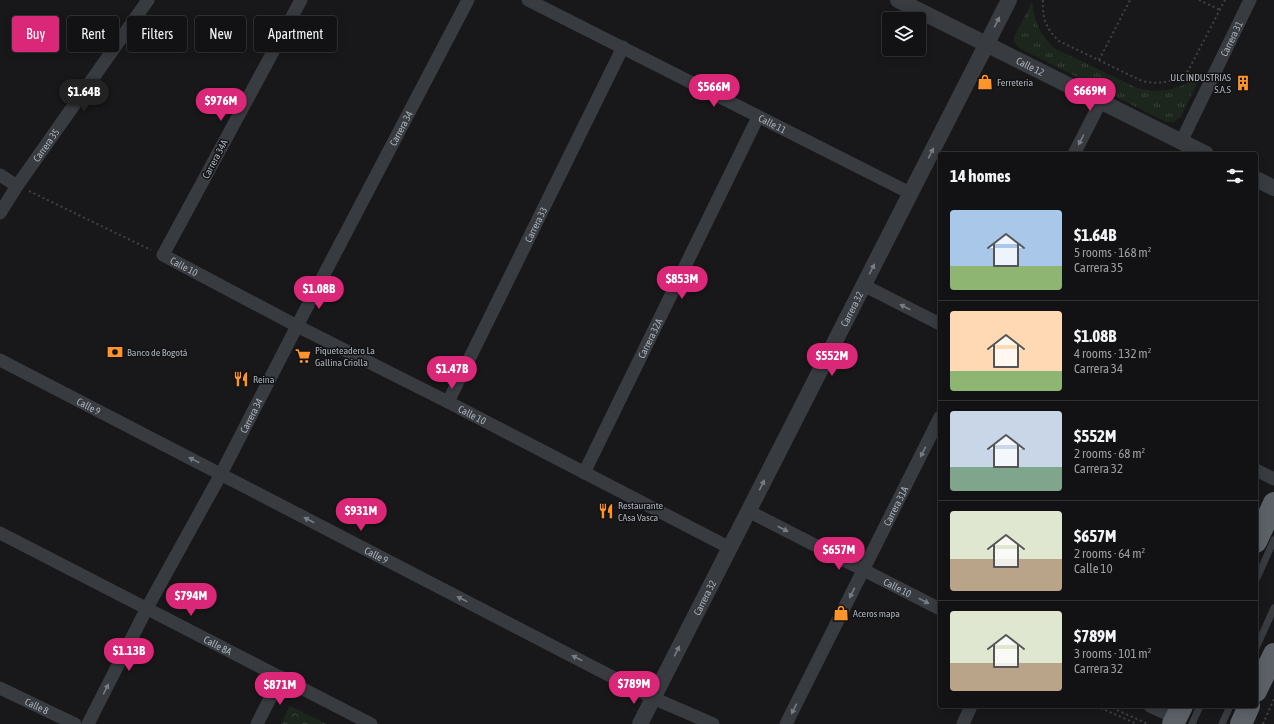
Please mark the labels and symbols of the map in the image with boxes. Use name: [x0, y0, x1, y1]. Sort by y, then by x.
one-way arrow: [994, 16, 1001, 28]
street label: Carrera 31: [1218, 19, 1245, 58]
street label: Calle 12: [1015, 55, 1046, 78]
place label: ULC INDUSTRIAS S.A.S: [1170, 72, 1231, 95]
shop icon: Ferreteria: [976, 73, 994, 91]
pin: $566M: [686, 74, 742, 108]
building icon: ULC INDUSTRIAS S.A.S: [1234, 74, 1252, 92]
place label: Ferreteria: [997, 77, 1033, 88]
pin: $669M: [1062, 78, 1118, 112]
pin: $1.64B: [51, 79, 117, 113]
pin: $976M: [193, 88, 249, 122]
street label: Carrera 34: [387, 109, 415, 147]
street label: Calle 11: [757, 112, 789, 135]
street label: Carrera 35: [30, 126, 61, 164]
one-way arrow: [1078, 134, 1084, 146]
street label: Carrera 34A: [200, 138, 230, 180]
one-way arrow: [927, 148, 934, 159]
street label: Carrera 33: [522, 205, 549, 244]
street label: Calle 10: [169, 254, 200, 278]
one-way arrow: [868, 263, 875, 275]
pin: $853M: [654, 266, 710, 300]
pin: $1.08B: [286, 276, 352, 310]
street label: Carrera 32: [838, 289, 865, 328]
one-way arrow: [899, 303, 911, 310]
street label: Carrera 32A: [636, 317, 664, 360]
bank icon: Banco de Bogotá: [106, 343, 124, 361]
pin: $552M: [804, 343, 860, 377]
place label: Piqueteadero La Gallina Criolla: [315, 345, 375, 368]
place label: Banco de Bogotá: [127, 347, 188, 358]
supermarket icon: Piqueteadero La Gallina Criolla: [294, 347, 312, 365]
pin: $1.47B: [419, 356, 485, 390]
restaurant icon: Reina: [232, 370, 250, 388]
place label: Reina: [253, 374, 275, 385]
street label: Calle 9: [75, 395, 103, 417]
street label: Carrera 34: [238, 396, 265, 435]
street label: Calle 10: [457, 403, 488, 426]
one-way arrow: [919, 446, 926, 457]
one-way arrow: [188, 457, 199, 463]
one-way arrow: [759, 479, 765, 491]
street label: Carrera 31A: [881, 484, 910, 527]
pin: $931M: [333, 498, 389, 532]
place label: Restaurante CAsa Vasca: [618, 500, 663, 523]
restaurant icon: Restaurante CAsa Vasca: [597, 502, 615, 520]
one-way arrow: [303, 516, 315, 523]
one-way arrow: [777, 526, 789, 532]
pin: $657M: [811, 537, 867, 571]
street label: Calle 9: [363, 544, 390, 566]
street label: Calle 10: [882, 576, 914, 599]
street label: Carrera 32: [691, 578, 718, 617]
pin: $794M: [163, 583, 219, 617]
one-way arrow: [849, 587, 855, 599]
one-way arrow: [456, 595, 468, 602]
one-way arrow: [918, 598, 930, 604]
shop icon: Aceros mapa: [832, 604, 850, 622]
place label: Aceros mapa: [853, 608, 900, 619]
street label: Calle 8A: [202, 633, 234, 657]
pin: $1.13B: [96, 638, 162, 672]
one-way arrow: [674, 645, 681, 656]
one-way arrow: [572, 655, 583, 661]
pin: $789M: [606, 671, 662, 705]
pin: $871M: [252, 672, 308, 706]
one-way arrow: [103, 683, 109, 695]
street label: Calle 8: [23, 695, 51, 716]
one-way arrow: [791, 703, 797, 715]

